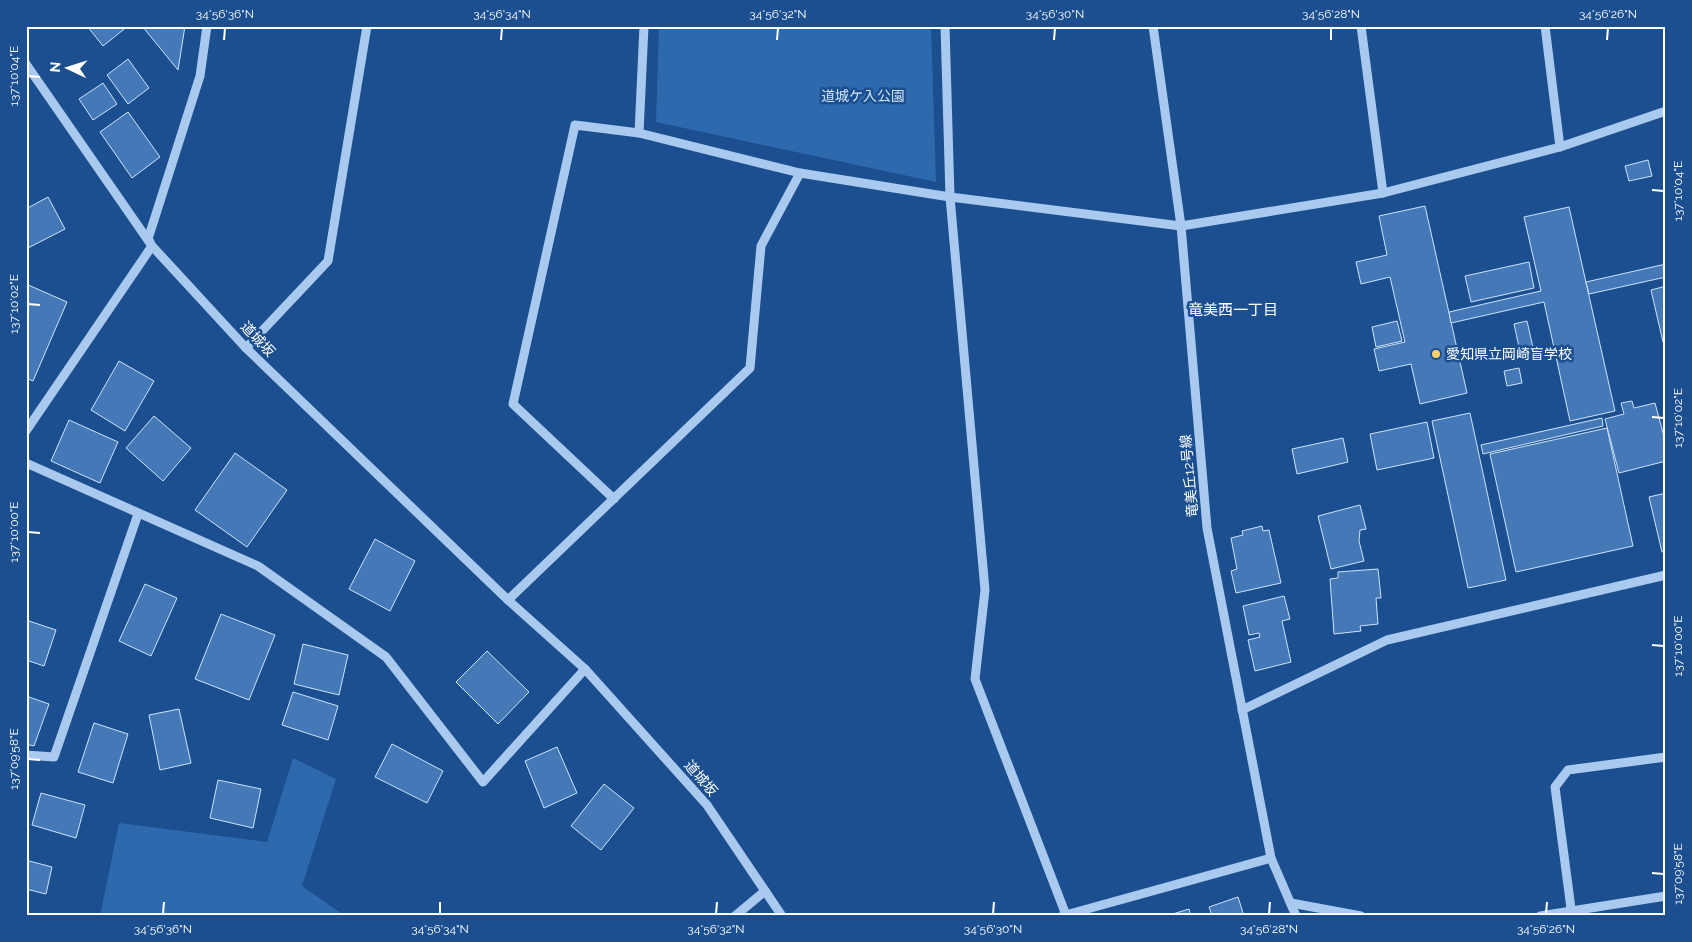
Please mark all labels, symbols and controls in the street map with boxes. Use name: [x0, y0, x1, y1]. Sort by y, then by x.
text: 34°56'36"N: [196, 7, 254, 21]
text: 34°56'34"N: [473, 7, 531, 21]
text: 34°56'32"N: [749, 7, 807, 21]
text: 34°56'30"N: [1026, 7, 1084, 21]
text: 34°56'28"N: [1302, 7, 1360, 21]
text: 34°56'26"N: [1579, 7, 1637, 21]
north arrow: [42, 42, 92, 92]
text: 137°10'04"E: [7, 46, 21, 106]
text: N: [47, 61, 63, 73]
park label: 道城ケ入公園: [821, 88, 905, 104]
text: 137°10'04"E: [1671, 161, 1685, 221]
text: 137°10'02"E: [7, 274, 21, 334]
district label: 竜美西一丁目: [1188, 301, 1278, 319]
street label: 道城坂: [238, 318, 278, 360]
place label: 愛知県立岡崎盲学校: [1446, 346, 1572, 362]
marker: 愛知県立岡崎盲学校: [1430, 348, 1442, 360]
text: 137°10'02"E: [1671, 388, 1685, 448]
street label: 竜美丘12号線: [1177, 434, 1201, 518]
text: 137°10'00"E: [7, 501, 21, 563]
text: 137°10'00"E: [1671, 615, 1685, 677]
text: 137°09'58"E: [7, 728, 21, 790]
street label: 道城坂: [681, 757, 721, 799]
text: 137°09'58"E: [1671, 843, 1685, 905]
text: 34°56'36"N: [134, 922, 192, 936]
text: 34°56'34"N: [411, 922, 469, 936]
text: 34°56'32"N: [687, 922, 745, 936]
text: 34°56'30"N: [964, 922, 1022, 936]
text: 34°56'28"N: [1240, 922, 1298, 936]
text: 34°56'26"N: [1517, 922, 1575, 936]

